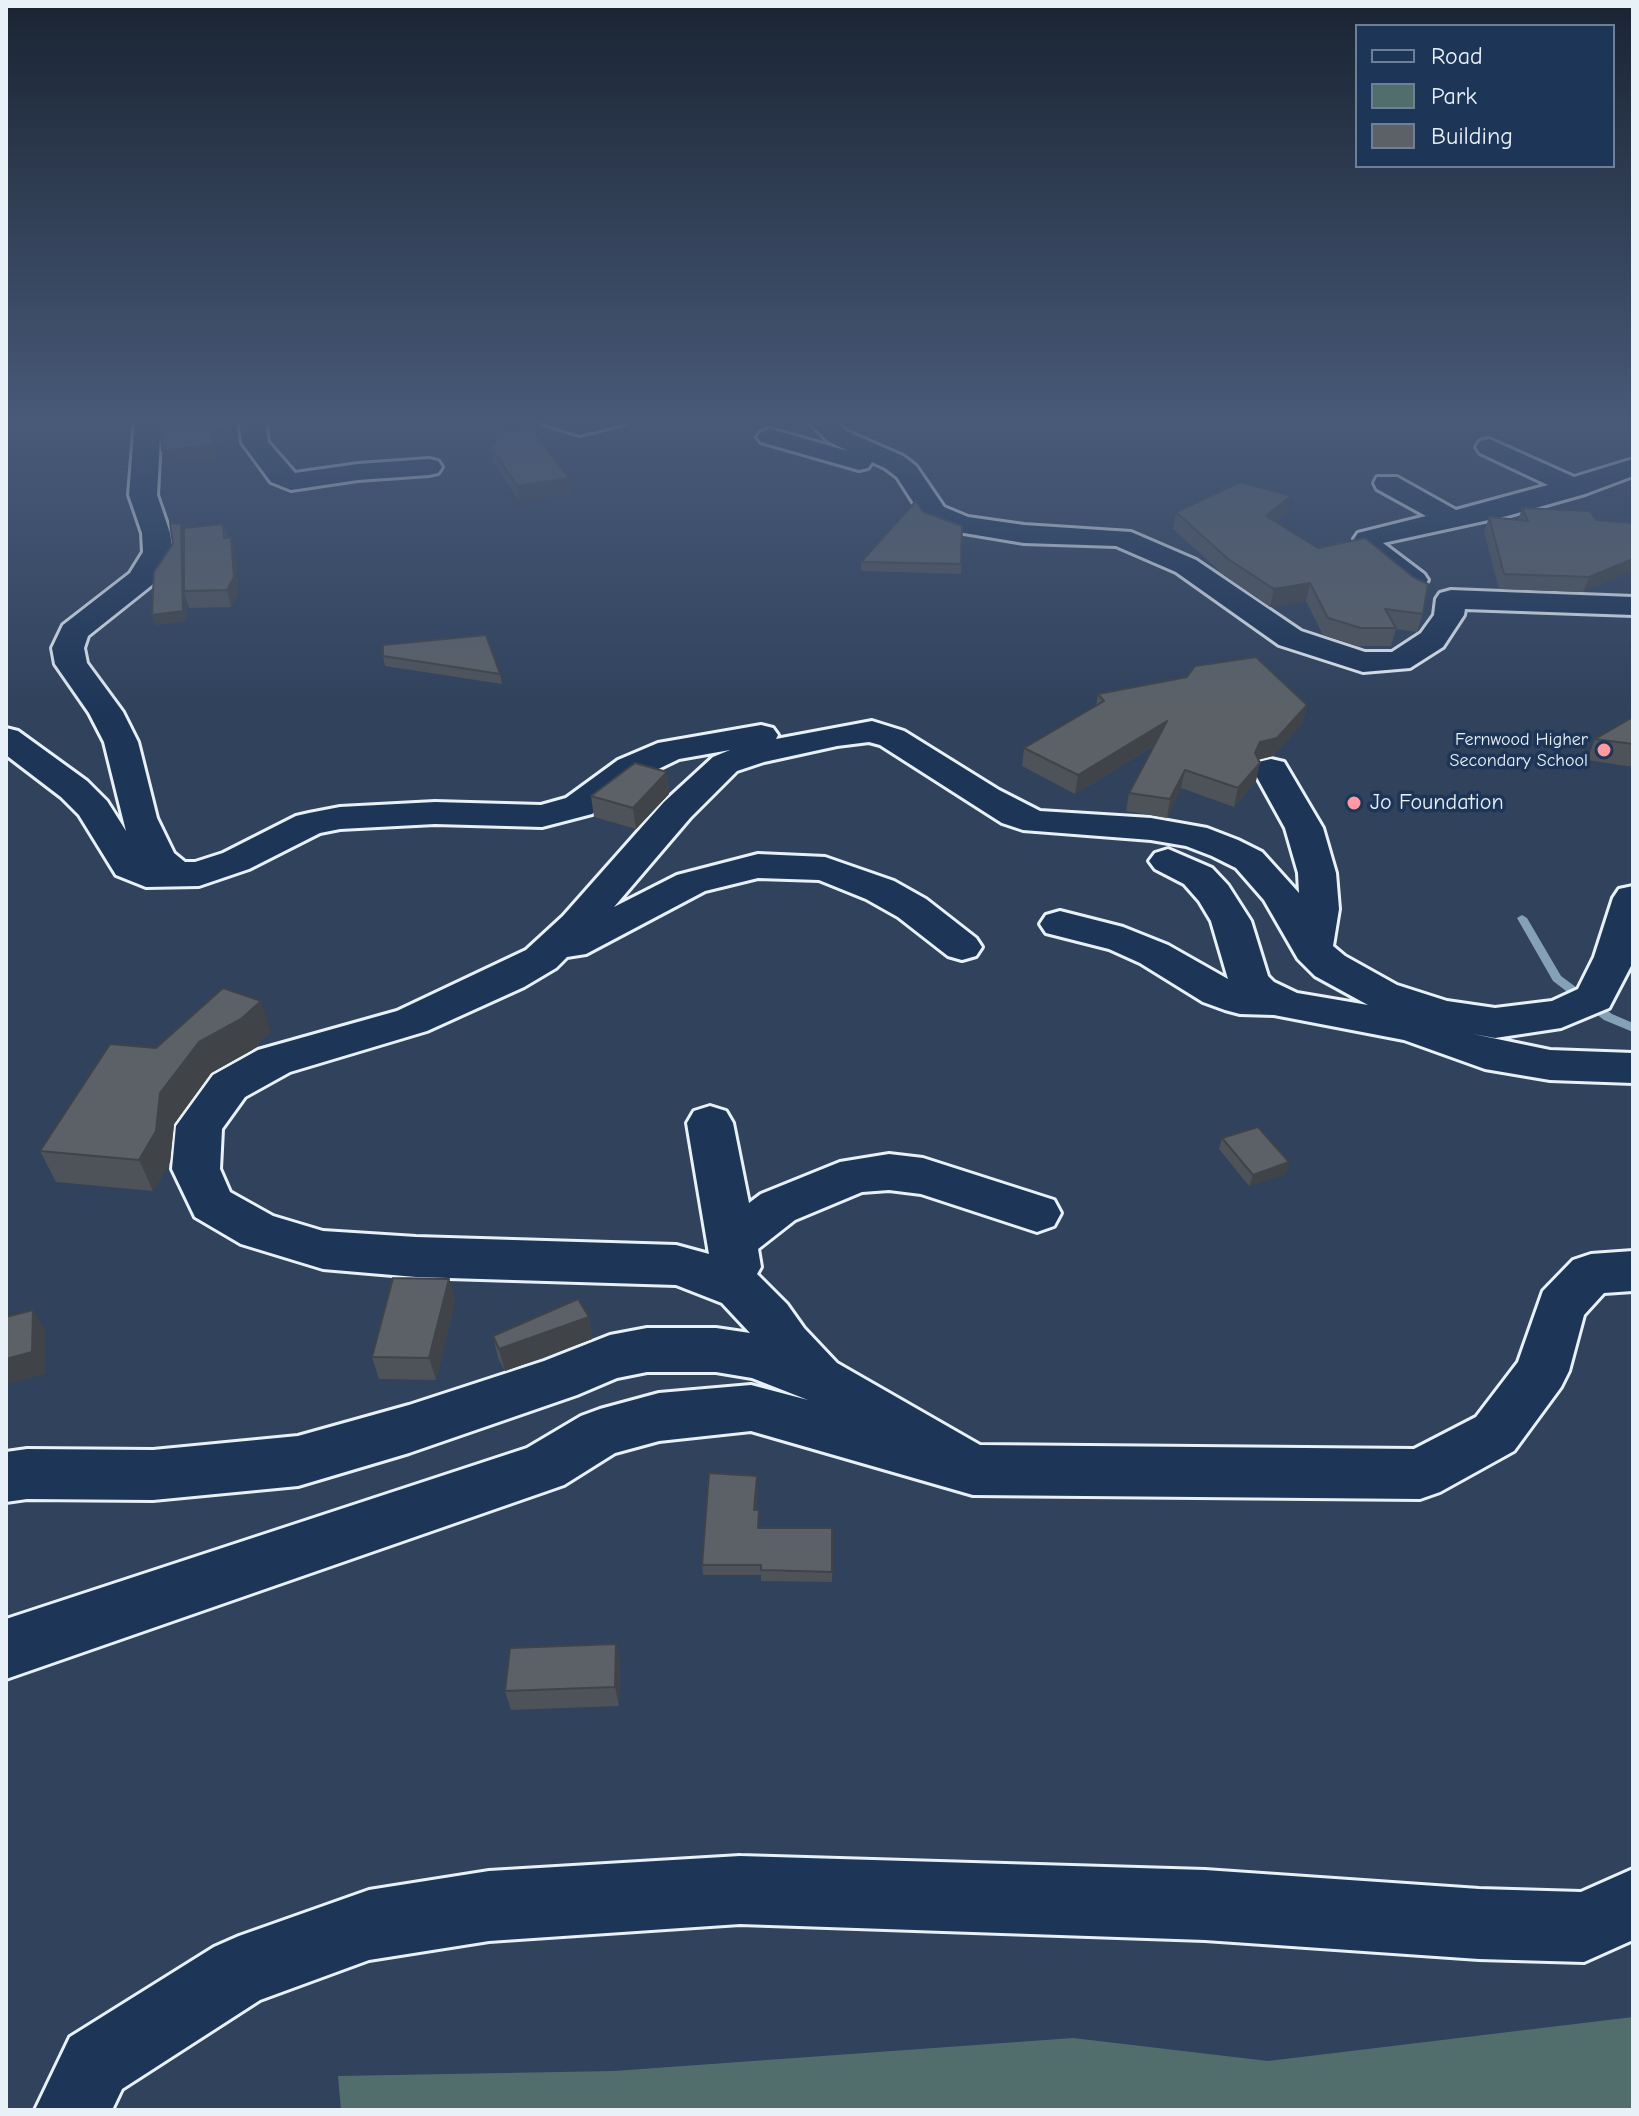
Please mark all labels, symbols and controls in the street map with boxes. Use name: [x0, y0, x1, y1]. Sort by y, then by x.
legend: [1355, 24, 1615, 168]
text: Road: [1431, 42, 1483, 70]
text: Park: [1431, 82, 1477, 110]
text: Building: [1431, 122, 1513, 150]
place label: Fernwood Higher Secondary School: [1450, 729, 1588, 772]
marker: Fernwood Higher Secondary School: [1595, 741, 1613, 759]
place label: Jo Foundation: [1370, 790, 1504, 816]
marker: Jo Foundation: [1345, 794, 1363, 812]

